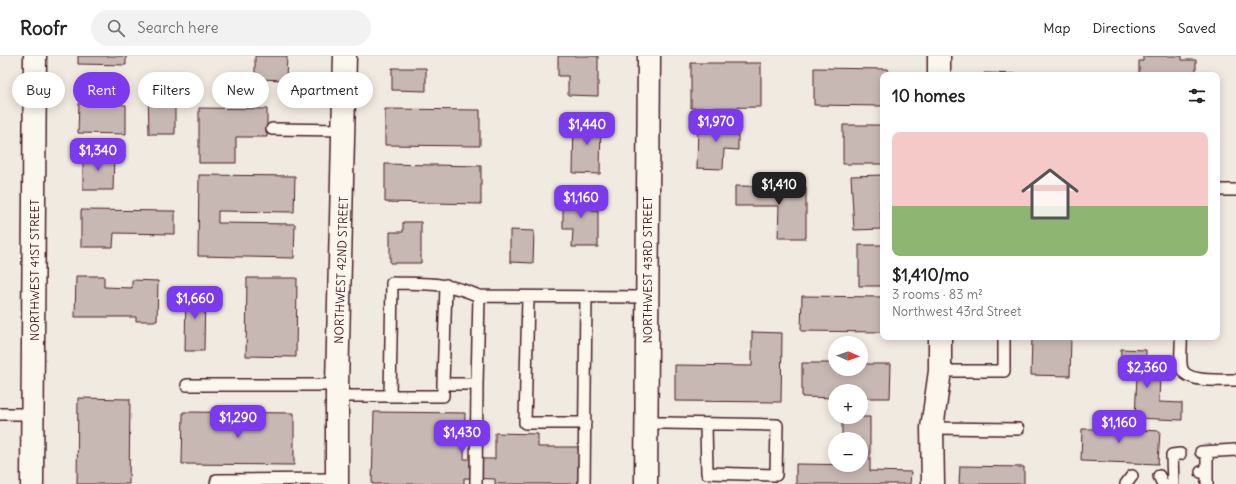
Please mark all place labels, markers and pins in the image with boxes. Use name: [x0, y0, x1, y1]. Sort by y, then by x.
pin: $1,970: [683, 109, 749, 143]
pin: $1,440: [554, 112, 620, 146]
pin: $1,340: [65, 138, 131, 172]
pin: $1,410: [746, 172, 812, 206]
pin: $1,160: [548, 185, 614, 219]
pin: $1,660: [162, 286, 228, 320]
pin: $2,360: [1114, 355, 1180, 389]
pin: $1,290: [205, 405, 271, 439]
pin: $1,160: [1086, 410, 1152, 444]
pin: $1,430: [429, 420, 495, 454]

